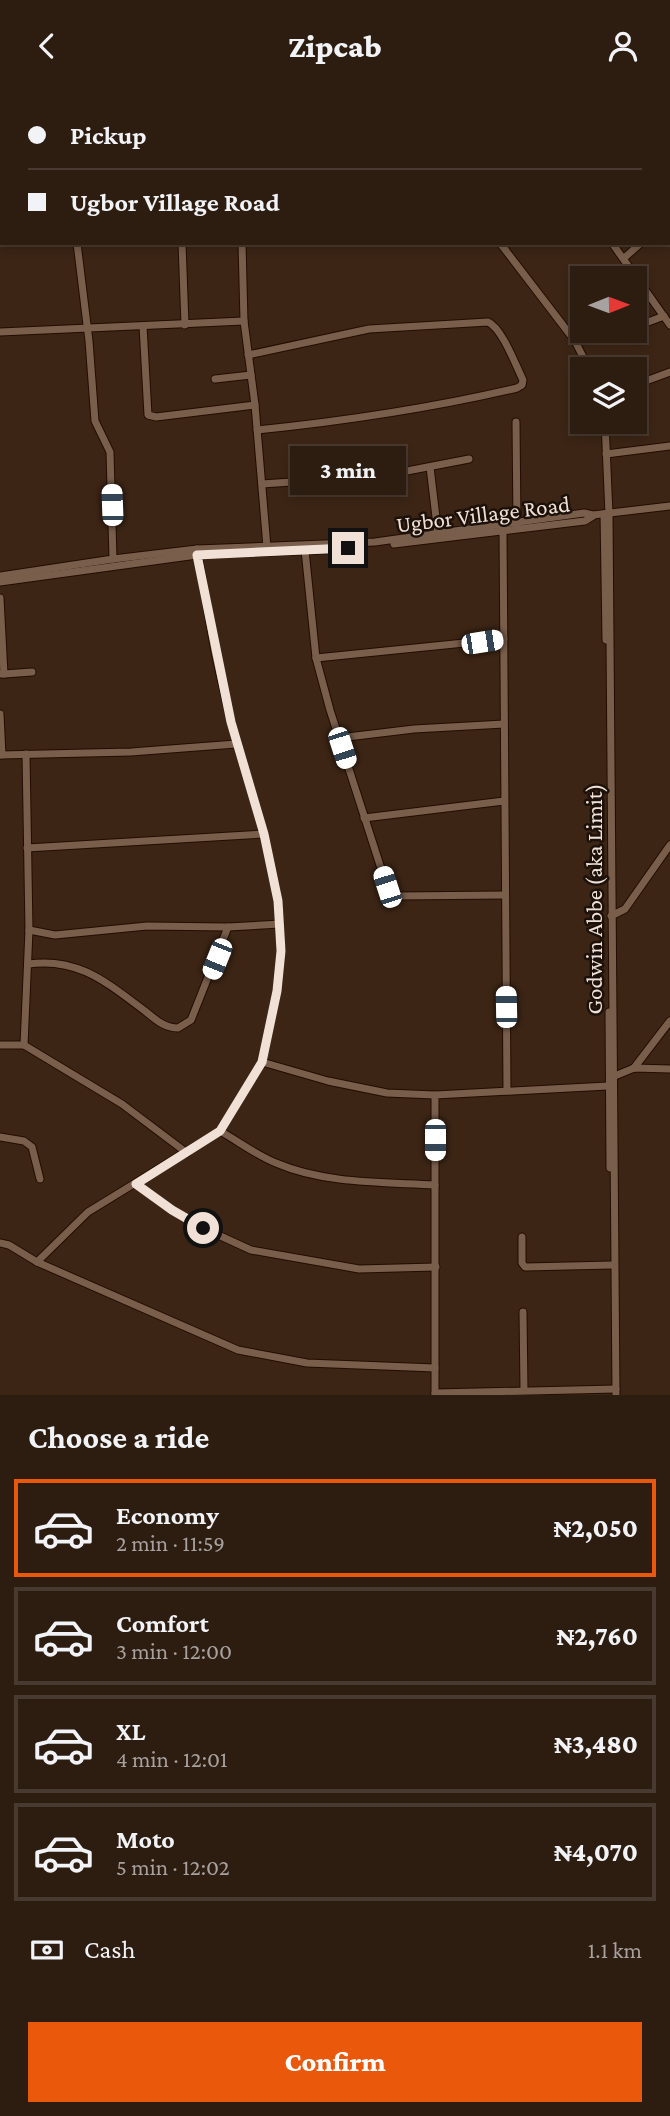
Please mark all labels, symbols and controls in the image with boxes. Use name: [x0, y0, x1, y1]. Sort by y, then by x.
icon: back: [28, 27, 66, 65]
icon: person: [604, 27, 642, 65]
text: Zipcab: [288, 28, 382, 64]
text: Pickup: [70, 121, 147, 150]
text: Ugbor Village Road: [70, 188, 280, 217]
north arrow: [570, 266, 648, 343]
map controls: [570, 266, 647, 434]
button: layers: [570, 357, 647, 434]
callout: 3 min: [290, 447, 406, 496]
text: 3 min: [320, 457, 376, 483]
car: [101, 484, 124, 526]
street label: Ugbor Village Road: [395, 490, 571, 538]
route end: [332, 532, 364, 564]
car: [460, 628, 505, 656]
car: [326, 725, 359, 771]
street label: Godwin Abbe (aka Limit): [581, 784, 608, 1015]
car: [371, 864, 404, 910]
car: [200, 936, 235, 982]
car: [496, 986, 517, 1028]
car: [425, 1119, 446, 1161]
route start: [187, 1212, 219, 1244]
text: Choose a ride: [28, 1419, 209, 1455]
icon: car: [32, 1497, 95, 1560]
text: Economy: [116, 1501, 219, 1530]
text: ₦2,050: [553, 1514, 638, 1543]
text: 2 min · 11:59: [116, 1530, 225, 1556]
icon: car: [32, 1605, 95, 1668]
text: Comfort: [116, 1609, 209, 1638]
text: ₦2,760: [556, 1622, 638, 1651]
text: 3 min · 12:00: [116, 1638, 232, 1664]
icon: car: [32, 1713, 95, 1776]
text: XL: [116, 1717, 145, 1746]
text: ₦3,480: [554, 1730, 638, 1759]
text: 4 min · 12:01: [116, 1746, 228, 1772]
icon: car: [32, 1821, 95, 1884]
text: Moto: [116, 1825, 175, 1854]
text: ₦4,070: [554, 1838, 638, 1867]
text: 5 min · 12:02: [116, 1854, 230, 1880]
icon: cash: [28, 1931, 66, 1969]
text: Cash: [84, 1935, 135, 1964]
text: 1.1 km: [588, 1937, 642, 1963]
button: Confirm: [28, 2022, 642, 2102]

